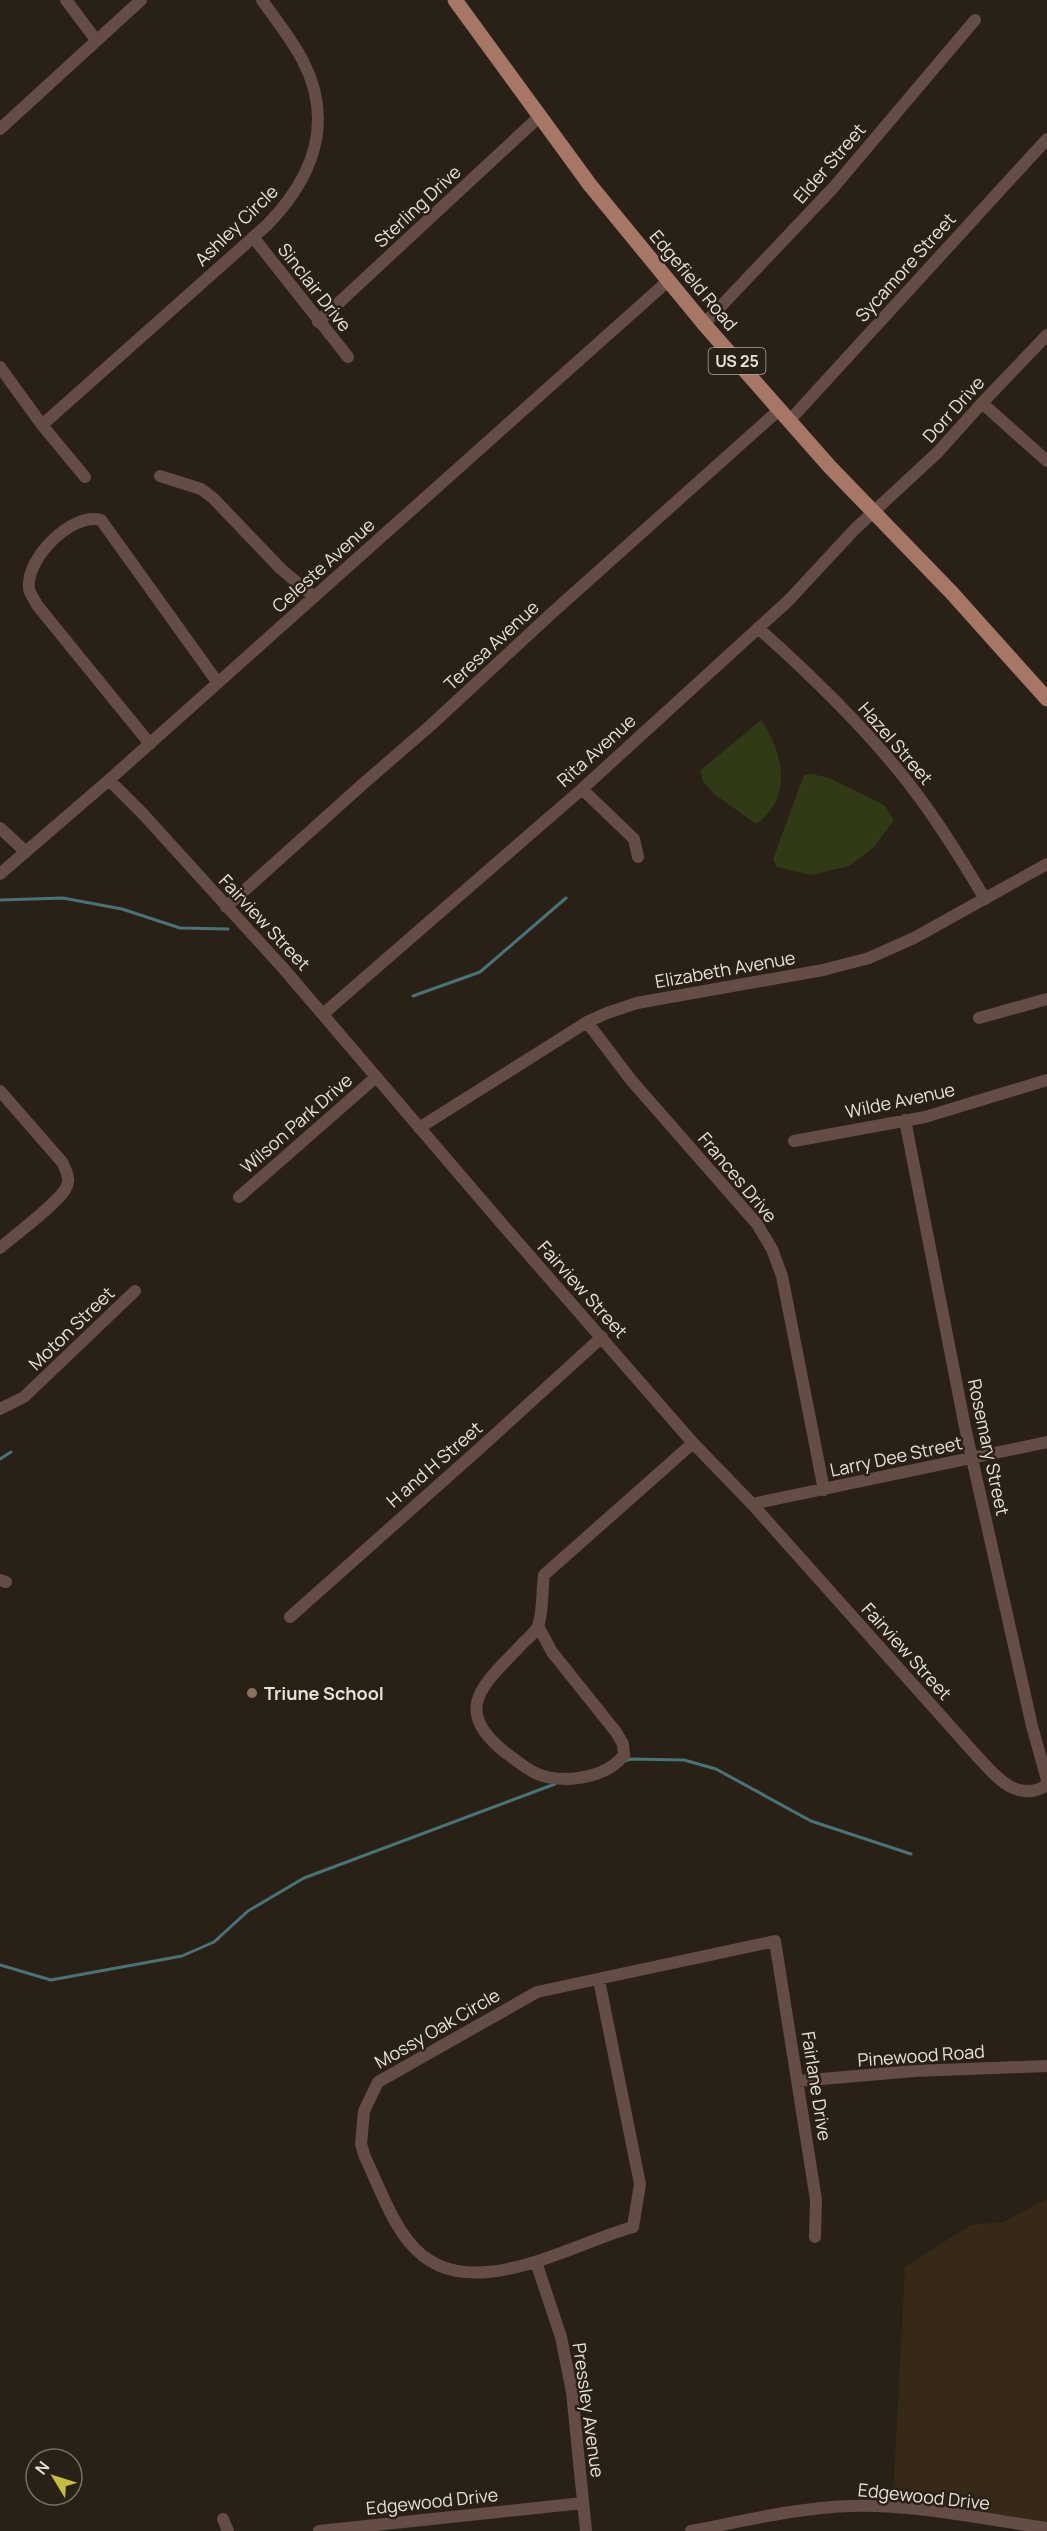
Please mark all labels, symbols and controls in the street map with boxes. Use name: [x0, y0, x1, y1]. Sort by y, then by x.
street label: Elder Street: [788, 118, 870, 208]
street label: Sterling Drive: [368, 160, 466, 252]
street label: Ashley Circle: [189, 179, 283, 271]
street label: Sycamore Street: [850, 207, 960, 327]
street label: Edgefield Road: [645, 225, 743, 335]
street label: Sinclair Drive: [273, 238, 357, 336]
road number: US 25: [708, 348, 766, 374]
street label: Dorr Drive: [917, 371, 989, 447]
street label: Celeste Avenue: [267, 513, 379, 617]
street label: Teresa Avenue: [438, 595, 544, 695]
street label: Hazel Street: [853, 697, 939, 789]
street label: Rita Avenue: [552, 708, 640, 792]
street label: Fairview Street: [214, 869, 316, 975]
street label: Elizabeth Avenue: [653, 945, 797, 993]
street label: Wilson Park Drive: [235, 1068, 357, 1178]
street label: Wilde Avenue: [843, 1077, 957, 1123]
street label: Frances Drive: [693, 1127, 783, 1227]
street label: Fairview Street: [533, 1235, 633, 1343]
street label: Moton Street: [23, 1281, 119, 1375]
street label: Rosemary Street: [963, 1376, 1015, 1518]
street label: H and H Street: [381, 1416, 487, 1512]
street label: Larry Dee Street: [828, 1430, 964, 1482]
street label: Fairview Street: [857, 1597, 957, 1705]
place label: Triune School: [264, 1681, 384, 1705]
marker: Triune School: [245, 1686, 259, 1700]
street label: Mossy Oak Circle: [370, 1982, 504, 2074]
street label: Fairlane Drive: [797, 2030, 837, 2142]
street label: Pinewood Road: [857, 2039, 985, 2071]
street label: Pressley Avenue: [568, 2341, 610, 2479]
north arrow: [24, 2447, 84, 2507]
text: N: [30, 2456, 54, 2479]
street label: Edgewood Drive: [857, 2477, 991, 2515]
street label: Edgewood Drive: [365, 2482, 499, 2520]

